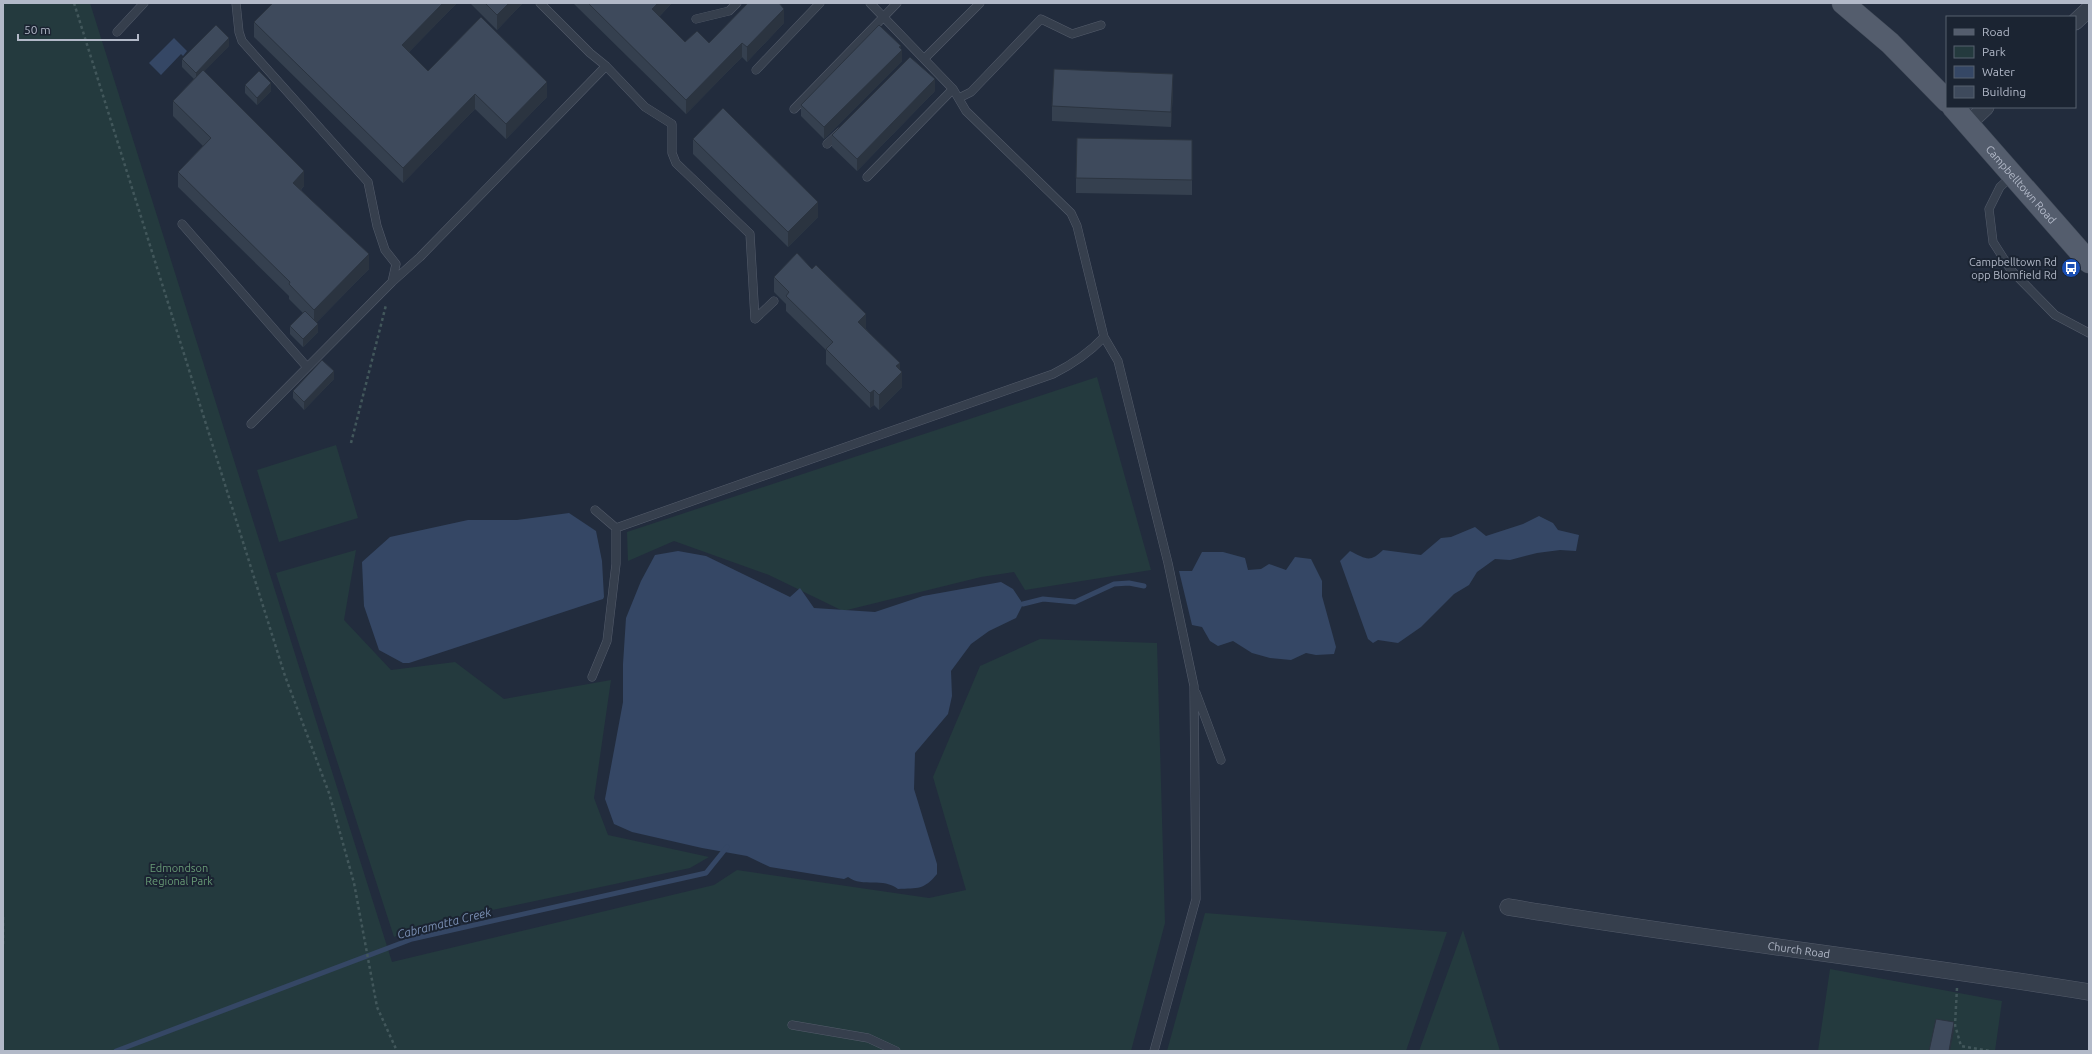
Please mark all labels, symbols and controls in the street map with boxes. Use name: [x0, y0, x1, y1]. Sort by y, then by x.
scale bar: [18, 16, 138, 42]
legend: [1946, 16, 2076, 108]
text: 50 m: [24, 23, 51, 36]
text: Road: [1982, 25, 2010, 38]
text: Park: [1982, 45, 2006, 58]
text: Water: [1982, 65, 2015, 78]
text: Building: [1982, 85, 2026, 98]
street label: Campbelltown Road: [1983, 143, 2058, 226]
place label: Campbelltown Rd opp Blomfield Rd: [1969, 256, 2057, 281]
bus stop icon: Campbelltown Rd opp Blomfield Rd: [2060, 257, 2082, 279]
park label: Edmondson Regional Park: [145, 862, 213, 887]
water label: Cabramatta Creek: [396, 905, 493, 941]
street label: Church Road: [1767, 940, 1831, 960]

